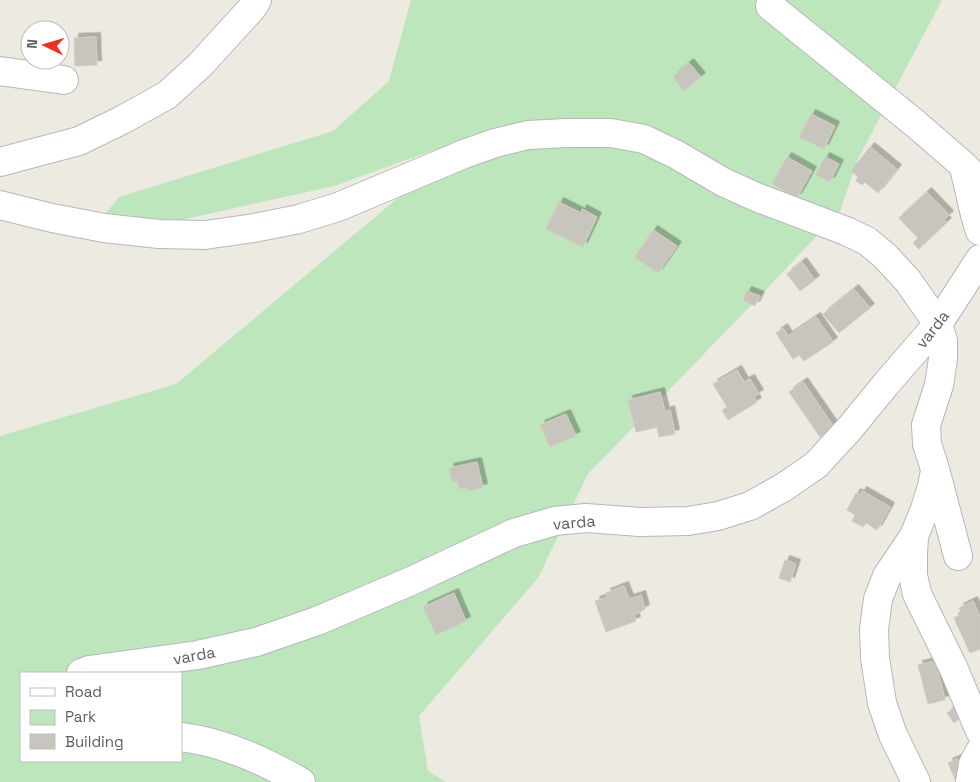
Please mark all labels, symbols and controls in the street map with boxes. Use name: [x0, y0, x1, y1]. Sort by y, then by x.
north arrow: [20, 20, 70, 70]
text: N: [23, 38, 41, 49]
street label: varda: [911, 306, 954, 353]
street label: varda: [552, 510, 596, 535]
street label: varda: [171, 641, 217, 670]
legend: [20, 672, 182, 762]
text: Road: [65, 682, 102, 701]
text: Park: [65, 707, 96, 726]
text: Building: [65, 732, 124, 751]

